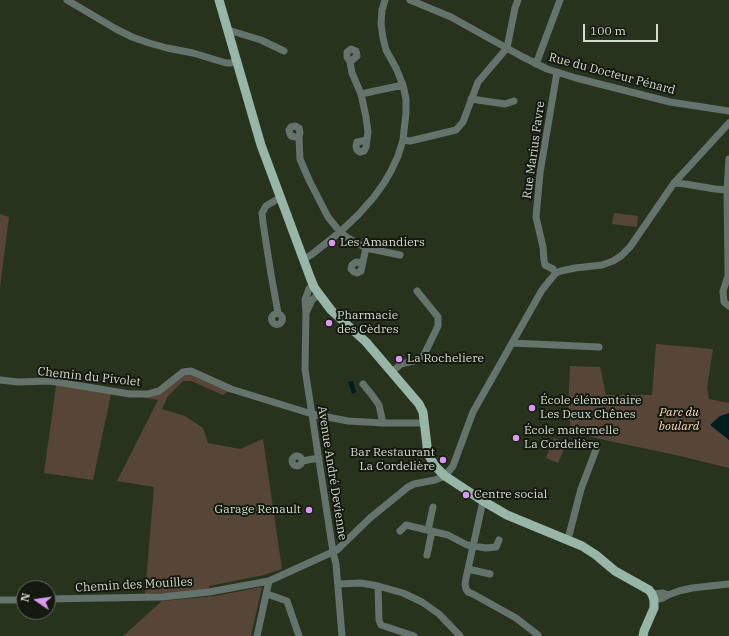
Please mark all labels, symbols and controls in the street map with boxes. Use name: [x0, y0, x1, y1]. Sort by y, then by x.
scale bar: [585, 16, 660, 42]
text: 100 m: [590, 23, 626, 38]
street label: Rue du Docteur Pénard: [547, 50, 677, 98]
street label: Rue Marius Favre: [520, 100, 548, 200]
place label: Les Amandiers: [340, 236, 425, 250]
marker: Les Amandiers: [327, 238, 337, 248]
place label: Pharmacie des Cèdres: [337, 309, 398, 337]
marker: Pharmacie des Cèdres: [324, 318, 334, 328]
place label: La Rocheliere: [407, 352, 484, 366]
marker: La Rocheliere: [394, 354, 404, 364]
street label: Chemin du Pivolet: [37, 364, 141, 390]
place label: École élémentaire Les Deux Chênes: [540, 394, 642, 422]
marker: École élémentaire Les Deux Chênes: [527, 403, 537, 413]
street label: Avenue André Devienne: [314, 405, 350, 541]
park label: Parc du boulard: [659, 406, 699, 434]
place label: École maternelle La Cordelière: [524, 424, 619, 452]
marker: École maternelle La Cordelière: [511, 433, 521, 443]
place label: Bar Restaurant La Cordelière: [350, 446, 435, 474]
marker: Bar Restaurant La Cordelière: [438, 455, 448, 465]
place label: Centre social: [474, 488, 547, 502]
marker: Centre social: [461, 490, 471, 500]
place label: Garage Renault: [214, 503, 301, 517]
marker: Garage Renault: [304, 505, 314, 515]
street label: Chemin des Mouilles: [75, 575, 193, 595]
north arrow: [16, 580, 56, 620]
text: N: [17, 592, 33, 603]

